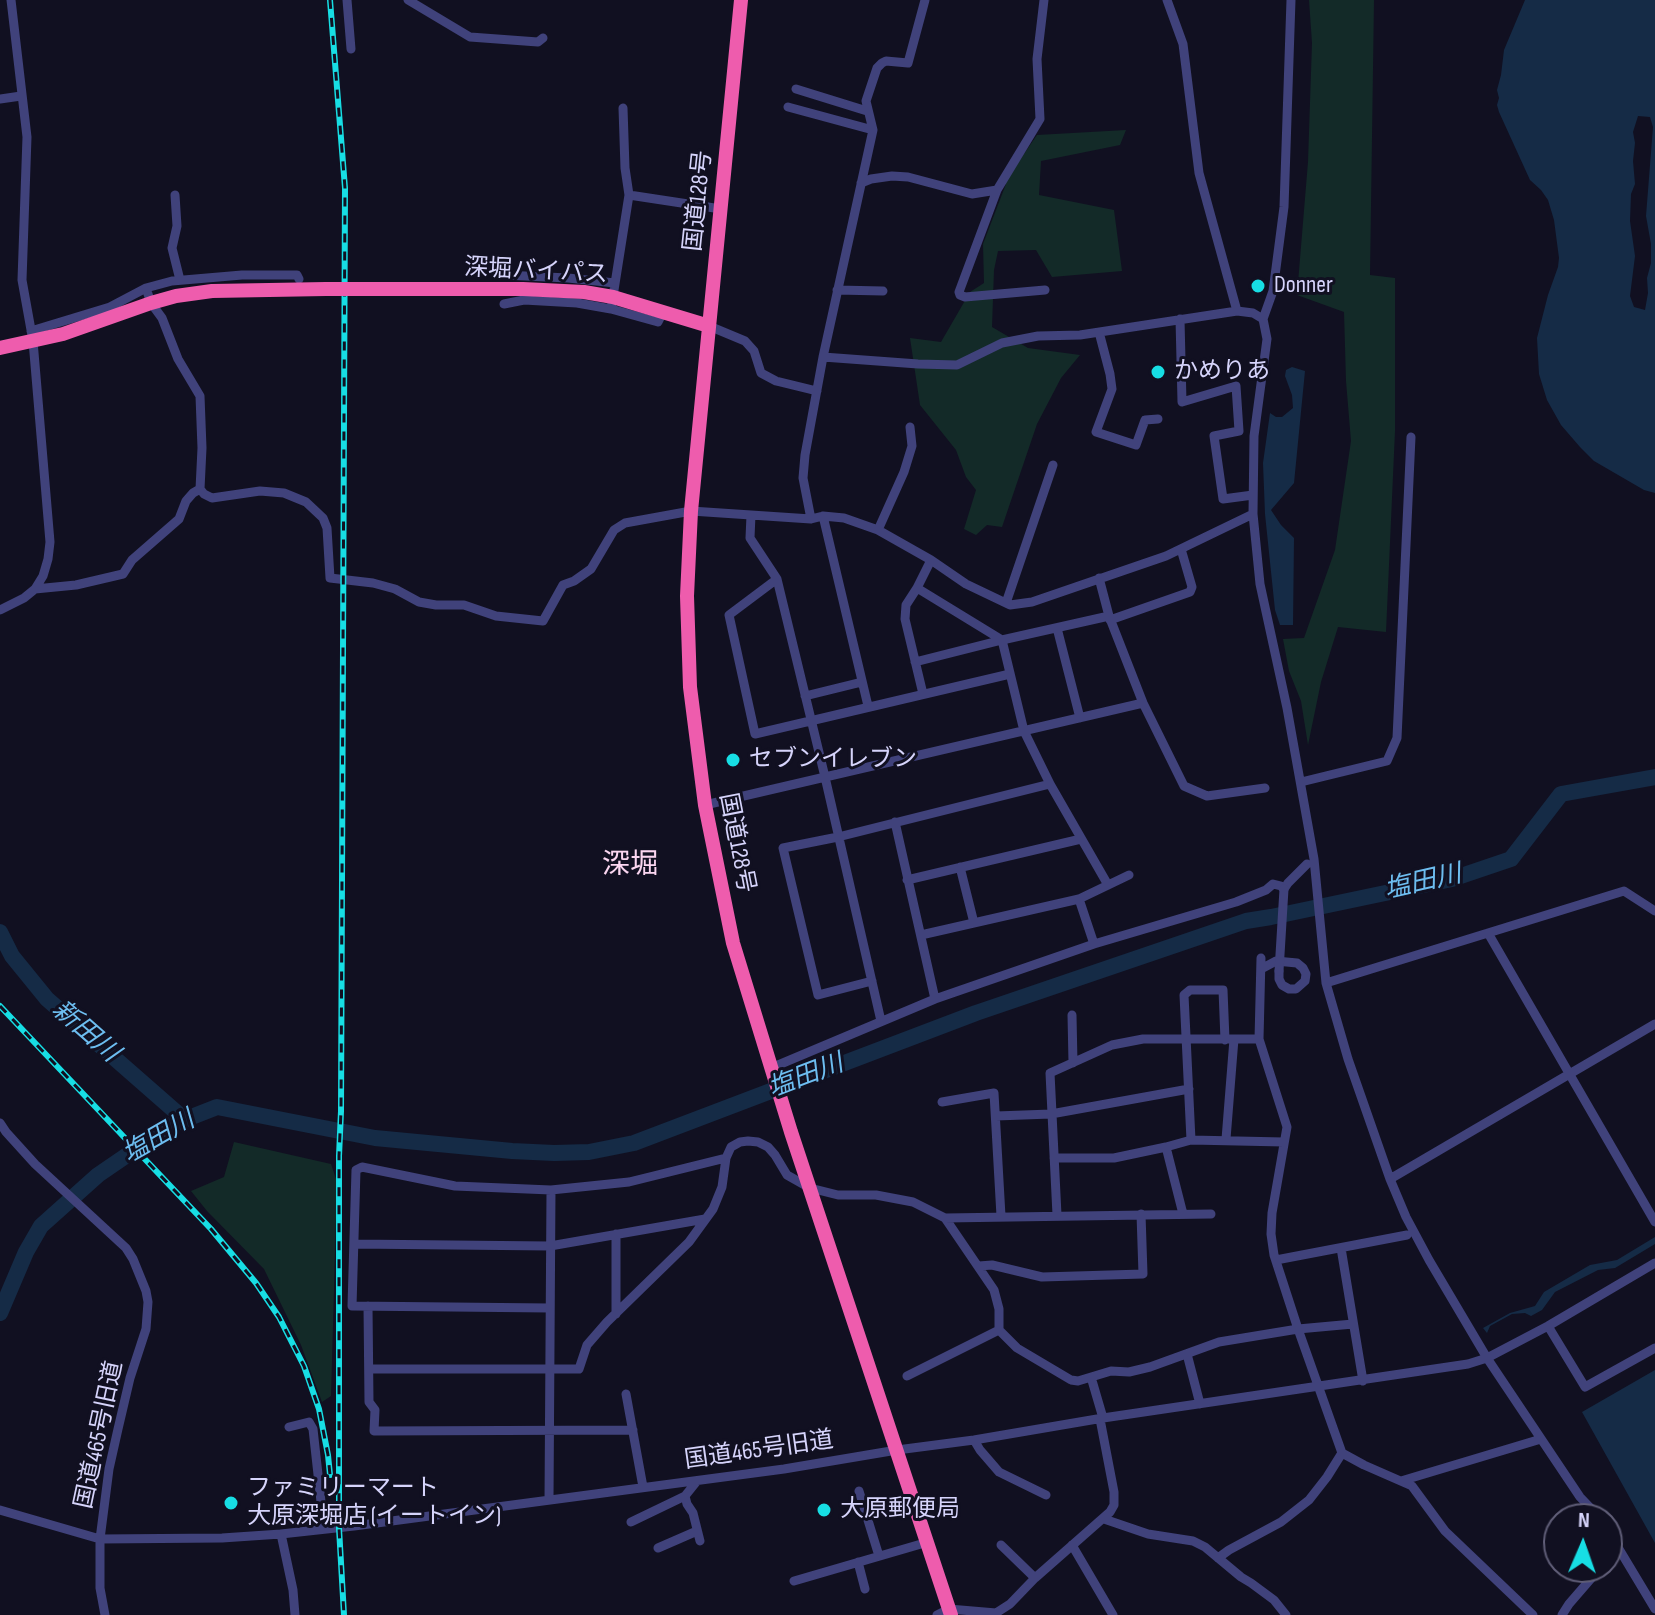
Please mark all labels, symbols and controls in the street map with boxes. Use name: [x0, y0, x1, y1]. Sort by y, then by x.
street label: 国道128号: [679, 149, 719, 253]
street label: 深堀バイパス: [463, 254, 609, 290]
place label: Donner: [1274, 272, 1333, 300]
marker: Donner: [1249, 277, 1267, 295]
place label: かめりあ: [1174, 358, 1270, 386]
marker: かめりあ: [1149, 363, 1167, 381]
place label: セブンイレブン: [749, 746, 917, 774]
marker: セブンイレブン: [724, 751, 742, 769]
street label: 国道128号: [712, 791, 760, 895]
district label: 深堀: [602, 849, 658, 883]
water label: 塩田川: [1381, 859, 1465, 907]
water label: 新田川: [45, 995, 125, 1069]
water label: 塩田川: [764, 1048, 848, 1106]
water label: 塩田川: [117, 1105, 201, 1171]
street label: 国道465号旧道: [70, 1359, 130, 1511]
street label: 国道465号旧道: [683, 1426, 835, 1476]
place label: ファミリーマート 大原深堀店 (イートイン): [247, 1475, 501, 1531]
marker: ファミリーマート 大原深堀店 (イートイン): [222, 1494, 240, 1512]
place label: 大原郵便局: [840, 1496, 960, 1524]
marker: 大原郵便局: [815, 1501, 833, 1519]
north arrow: [1543, 1503, 1623, 1583]
text: N: [1577, 1507, 1590, 1534]

